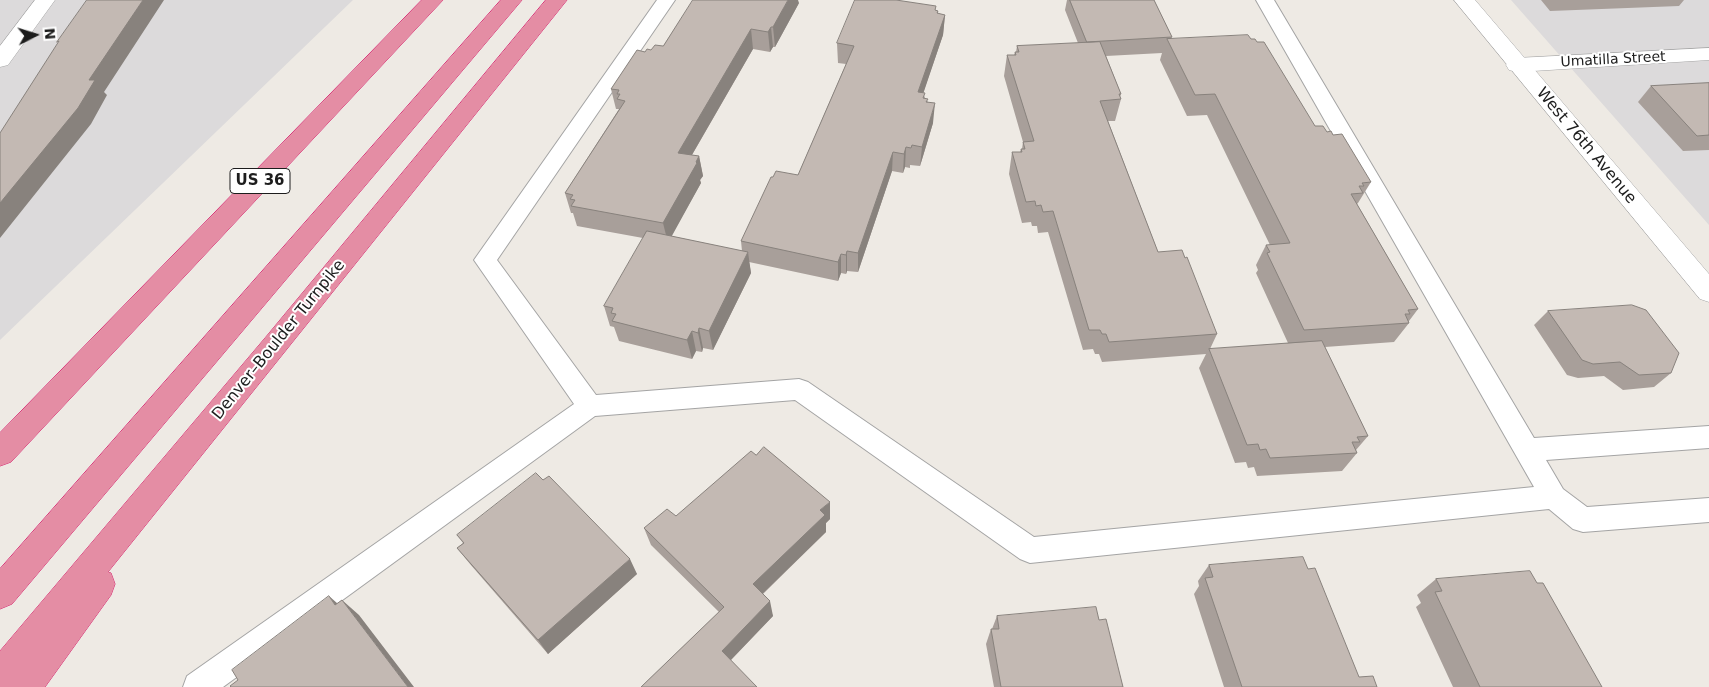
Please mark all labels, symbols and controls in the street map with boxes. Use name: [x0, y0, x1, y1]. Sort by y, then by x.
north arrow: [10, 10, 60, 60]
text: N: [41, 27, 58, 40]
street label: Umatilla Street: [1560, 49, 1666, 71]
street label: West 76th Avenue: [1532, 84, 1640, 208]
road number: US 36: [230, 168, 290, 194]
street label: Denver–Boulder Turnpike: [209, 256, 349, 424]

